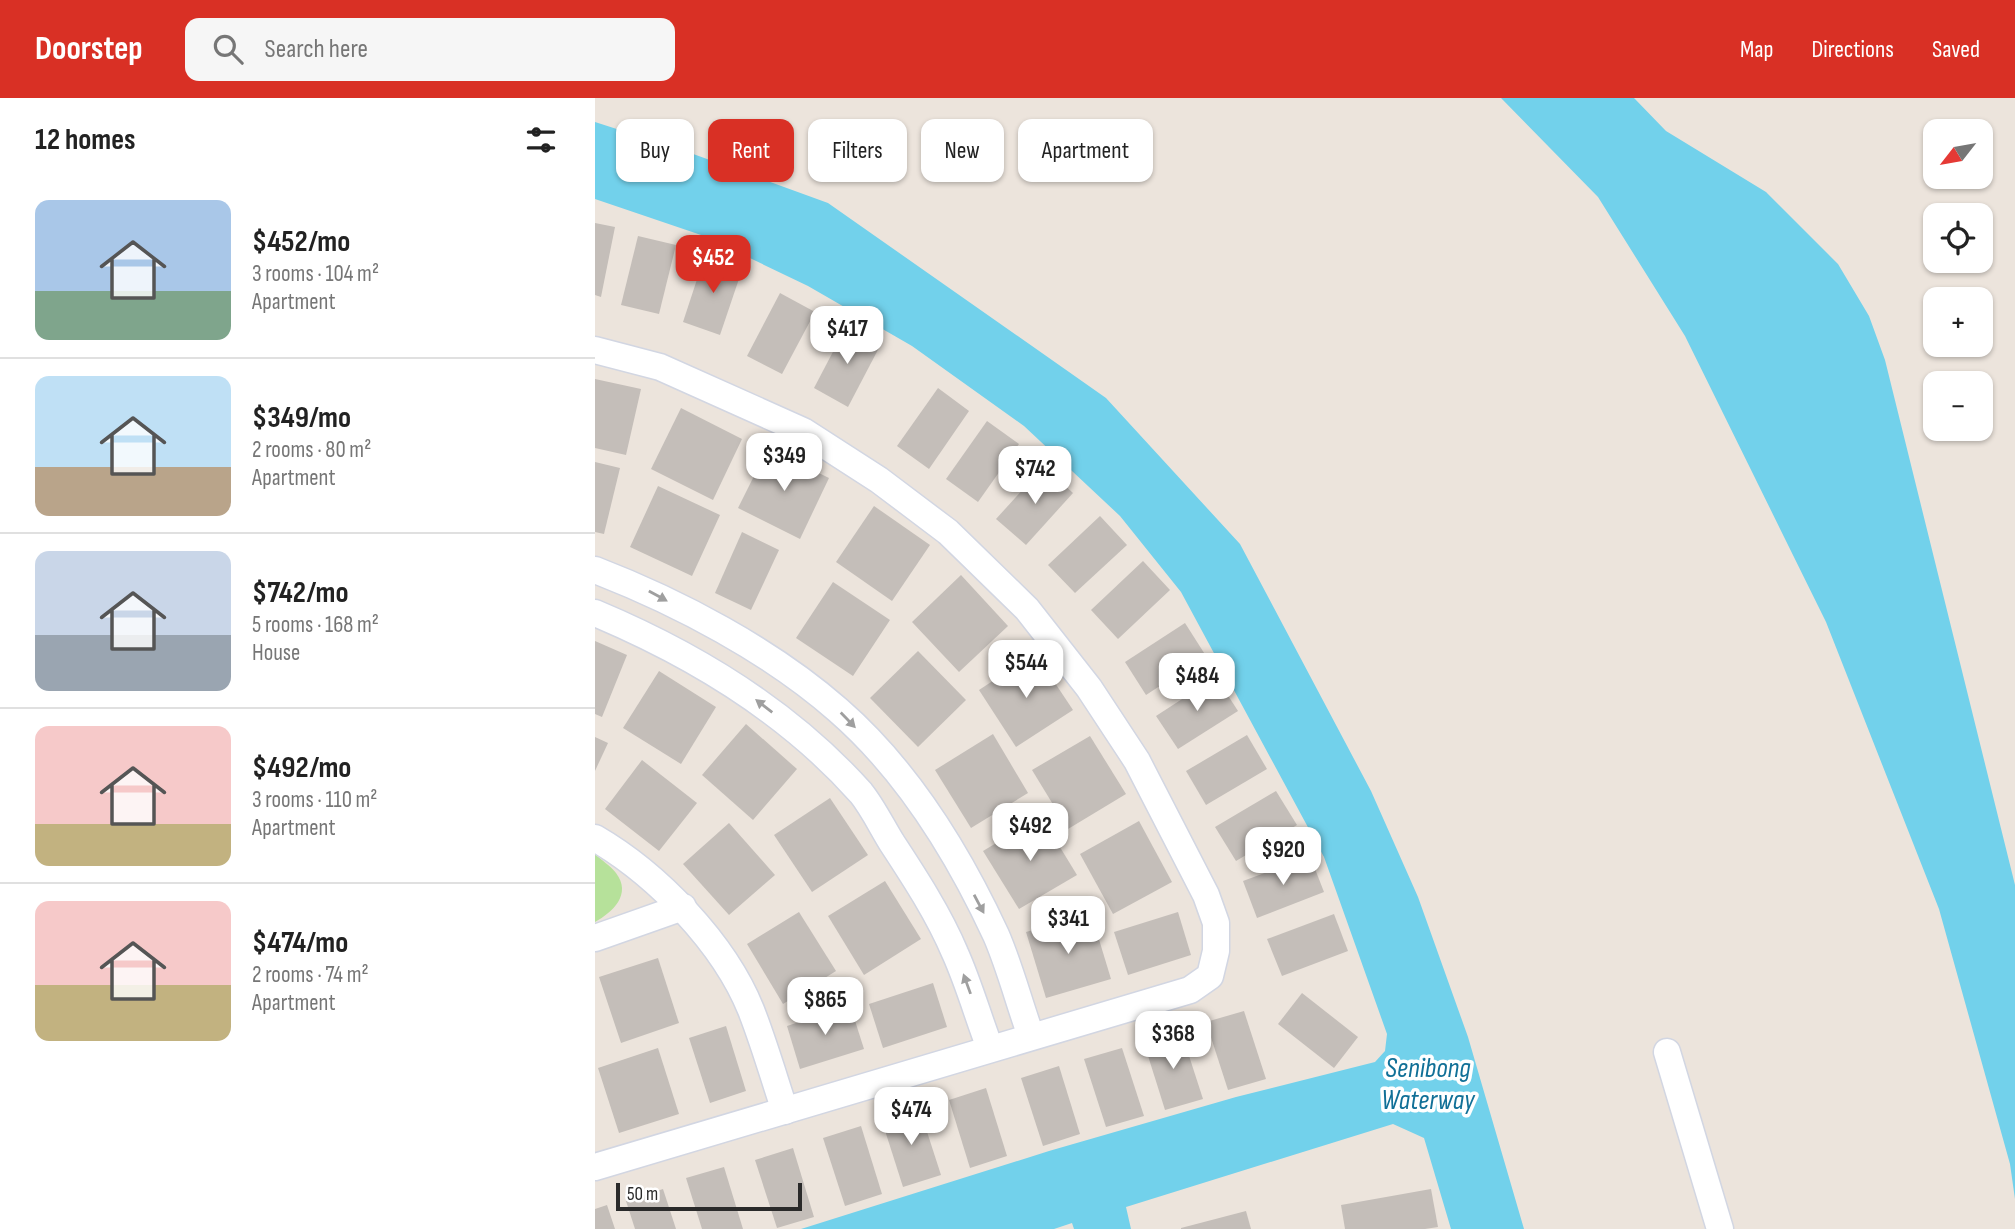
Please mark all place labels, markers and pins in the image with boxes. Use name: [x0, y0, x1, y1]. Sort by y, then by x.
pin: $452: [672, 236, 754, 295]
pin: $417: [806, 306, 888, 366]
pin: $349: [743, 434, 825, 493]
pin: $742: [994, 446, 1076, 506]
pin: $544: [985, 640, 1067, 700]
pin: $484: [1156, 654, 1238, 713]
pin: $492: [989, 804, 1071, 863]
pin: $920: [1242, 828, 1324, 887]
pin: $341: [1027, 896, 1109, 956]
pin: $865: [784, 978, 866, 1037]
pin: $368: [1132, 1012, 1214, 1071]
pin: $474: [870, 1088, 952, 1147]

